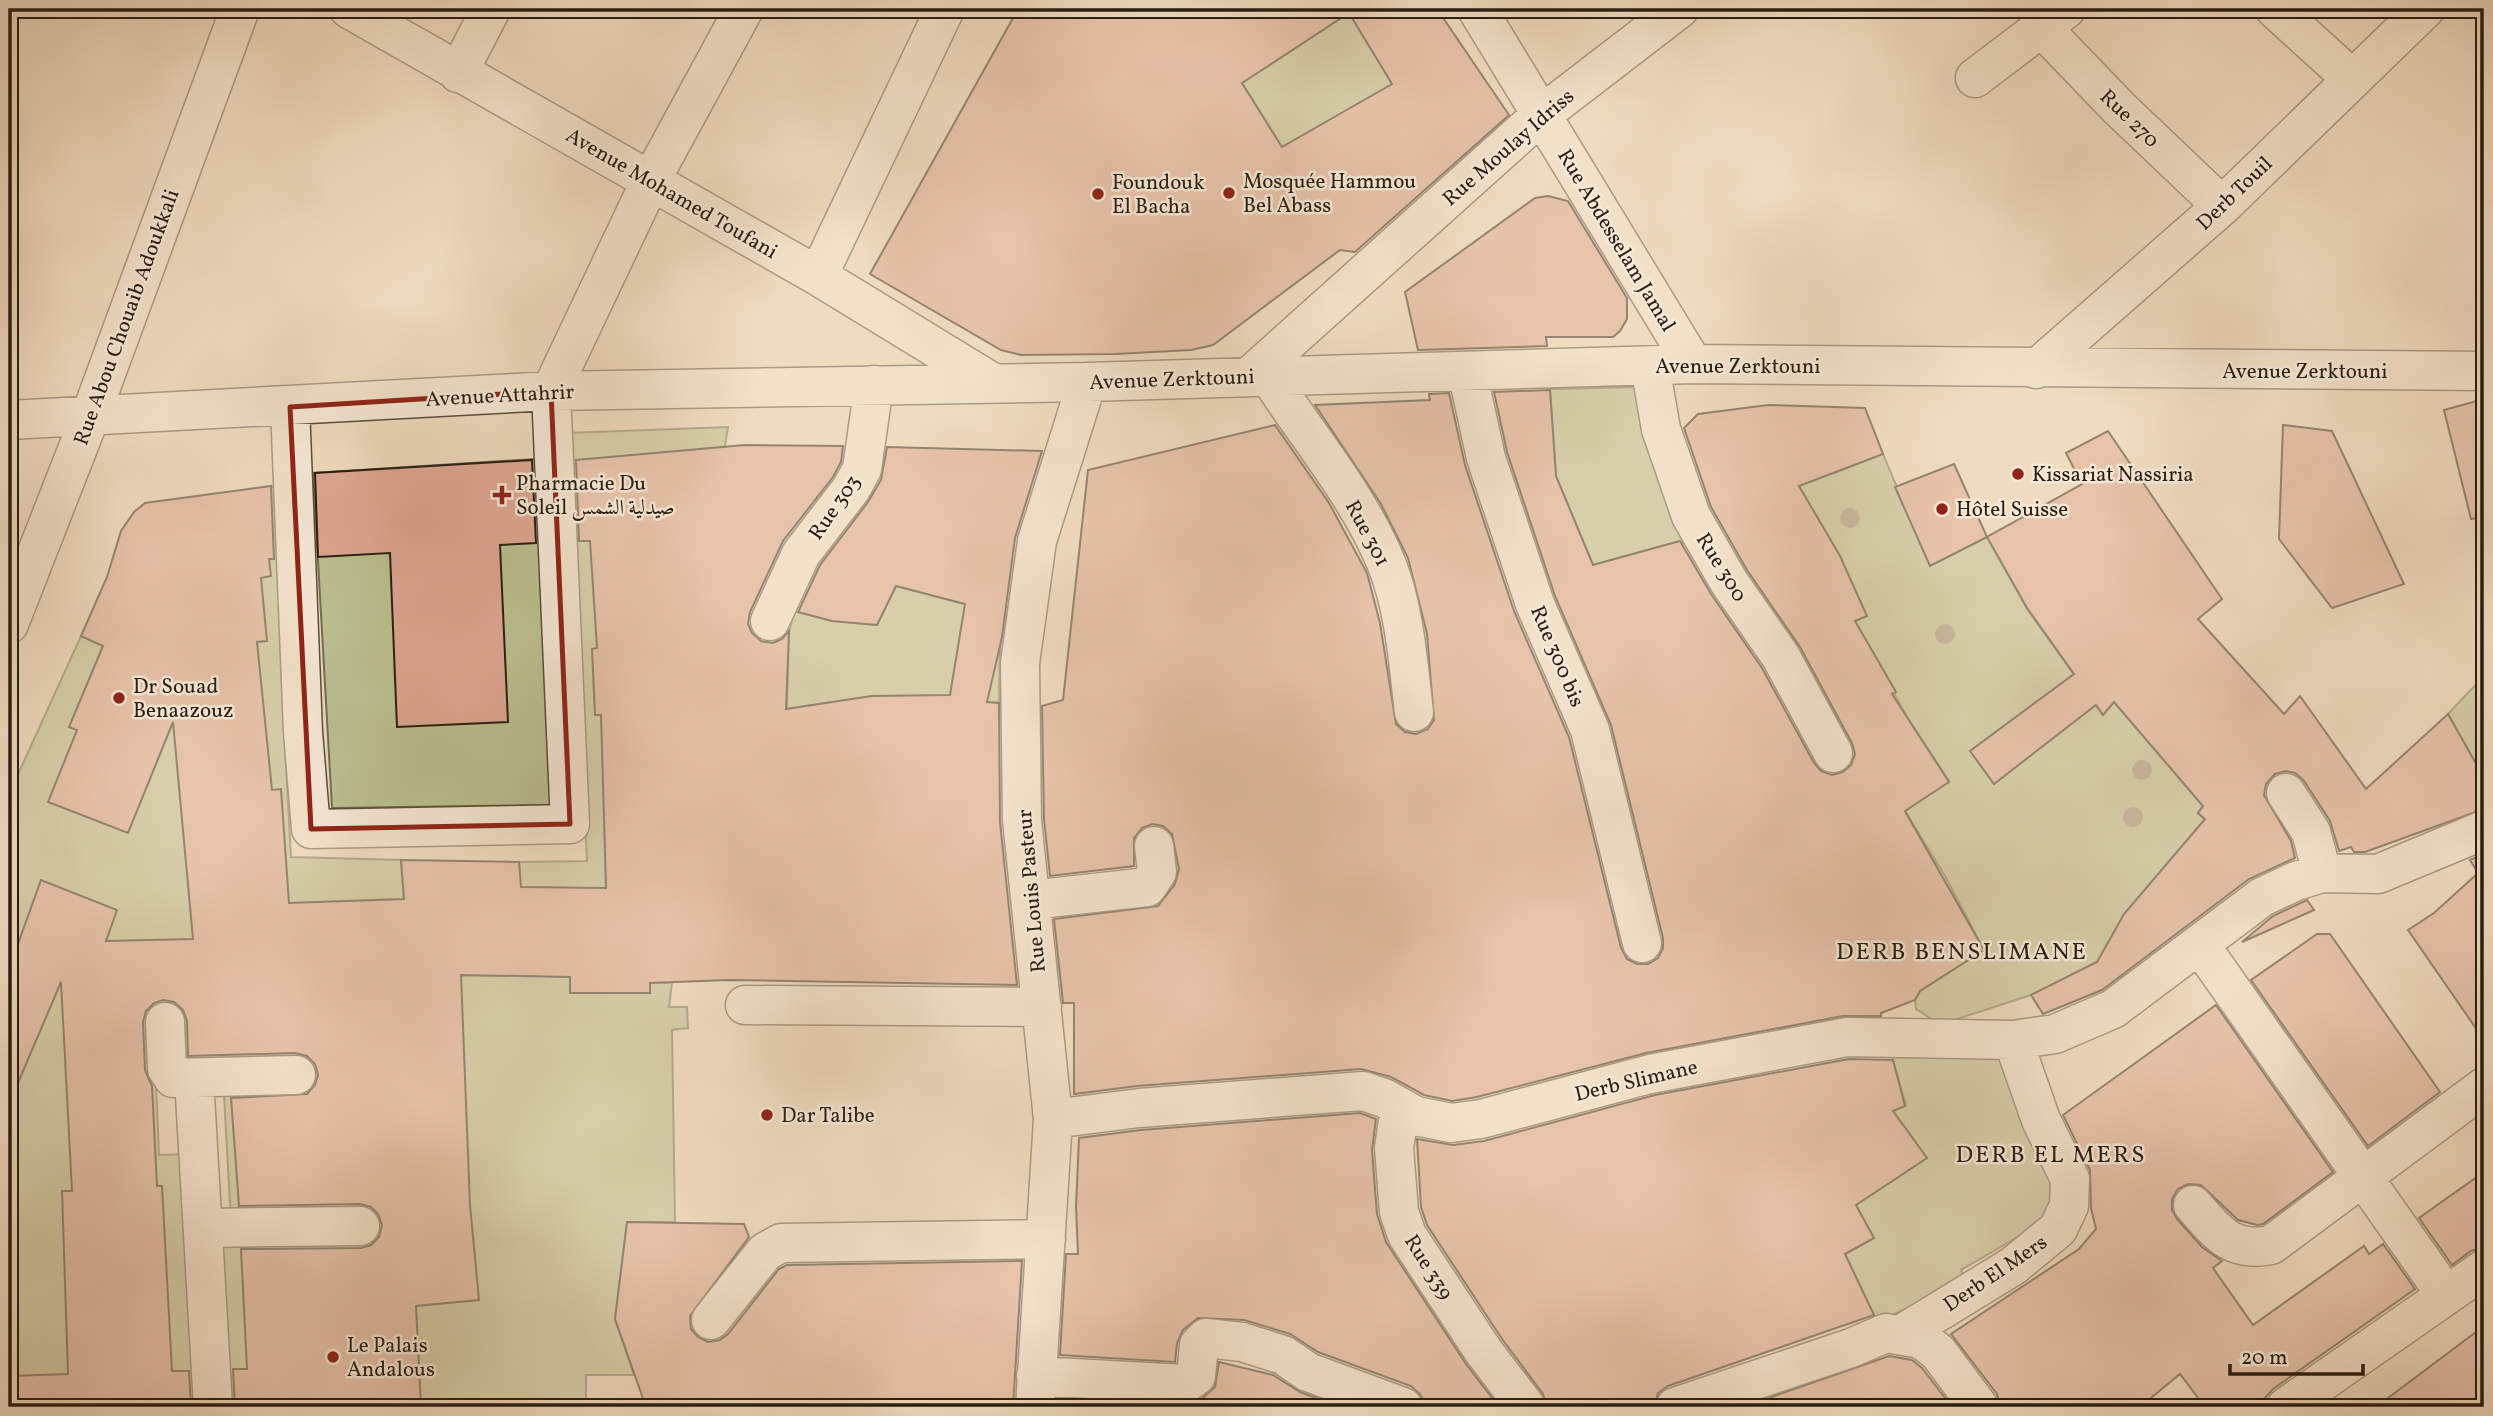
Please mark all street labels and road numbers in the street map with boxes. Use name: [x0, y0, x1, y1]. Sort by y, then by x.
street label: Rue Moulay Idriss: [1437, 83, 1581, 214]
street label: Rue 270: [2093, 83, 2165, 155]
street label: Avenue Mohamed Toufani: [560, 122, 783, 267]
street label: Rue Abdesselam Jamal: [1550, 144, 1682, 338]
street label: Derb Touil: [2191, 150, 2279, 238]
street label: Rue Abou Chouaib Adoukkali: [67, 185, 187, 450]
street label: Avenue Zerktouni: [1655, 353, 1821, 382]
street label: Avenue Zerktouni: [2222, 358, 2388, 387]
street label: Avenue Zerktouni: [1089, 363, 1255, 398]
street label: Avenue Attahrir: [425, 378, 575, 415]
street label: Rue 303: [802, 469, 868, 546]
street label: Rue 301: [1337, 495, 1396, 572]
street label: Rue 300: [1688, 528, 1753, 608]
street label: Rue 300 bis: [1522, 602, 1591, 712]
street label: Rue Louis Pasteur: [1011, 808, 1054, 974]
street label: Derb Slimane: [1572, 1053, 1701, 1110]
street label: Rue 339: [1396, 1229, 1459, 1306]
street label: Derb El Mers: [1938, 1229, 2054, 1320]

